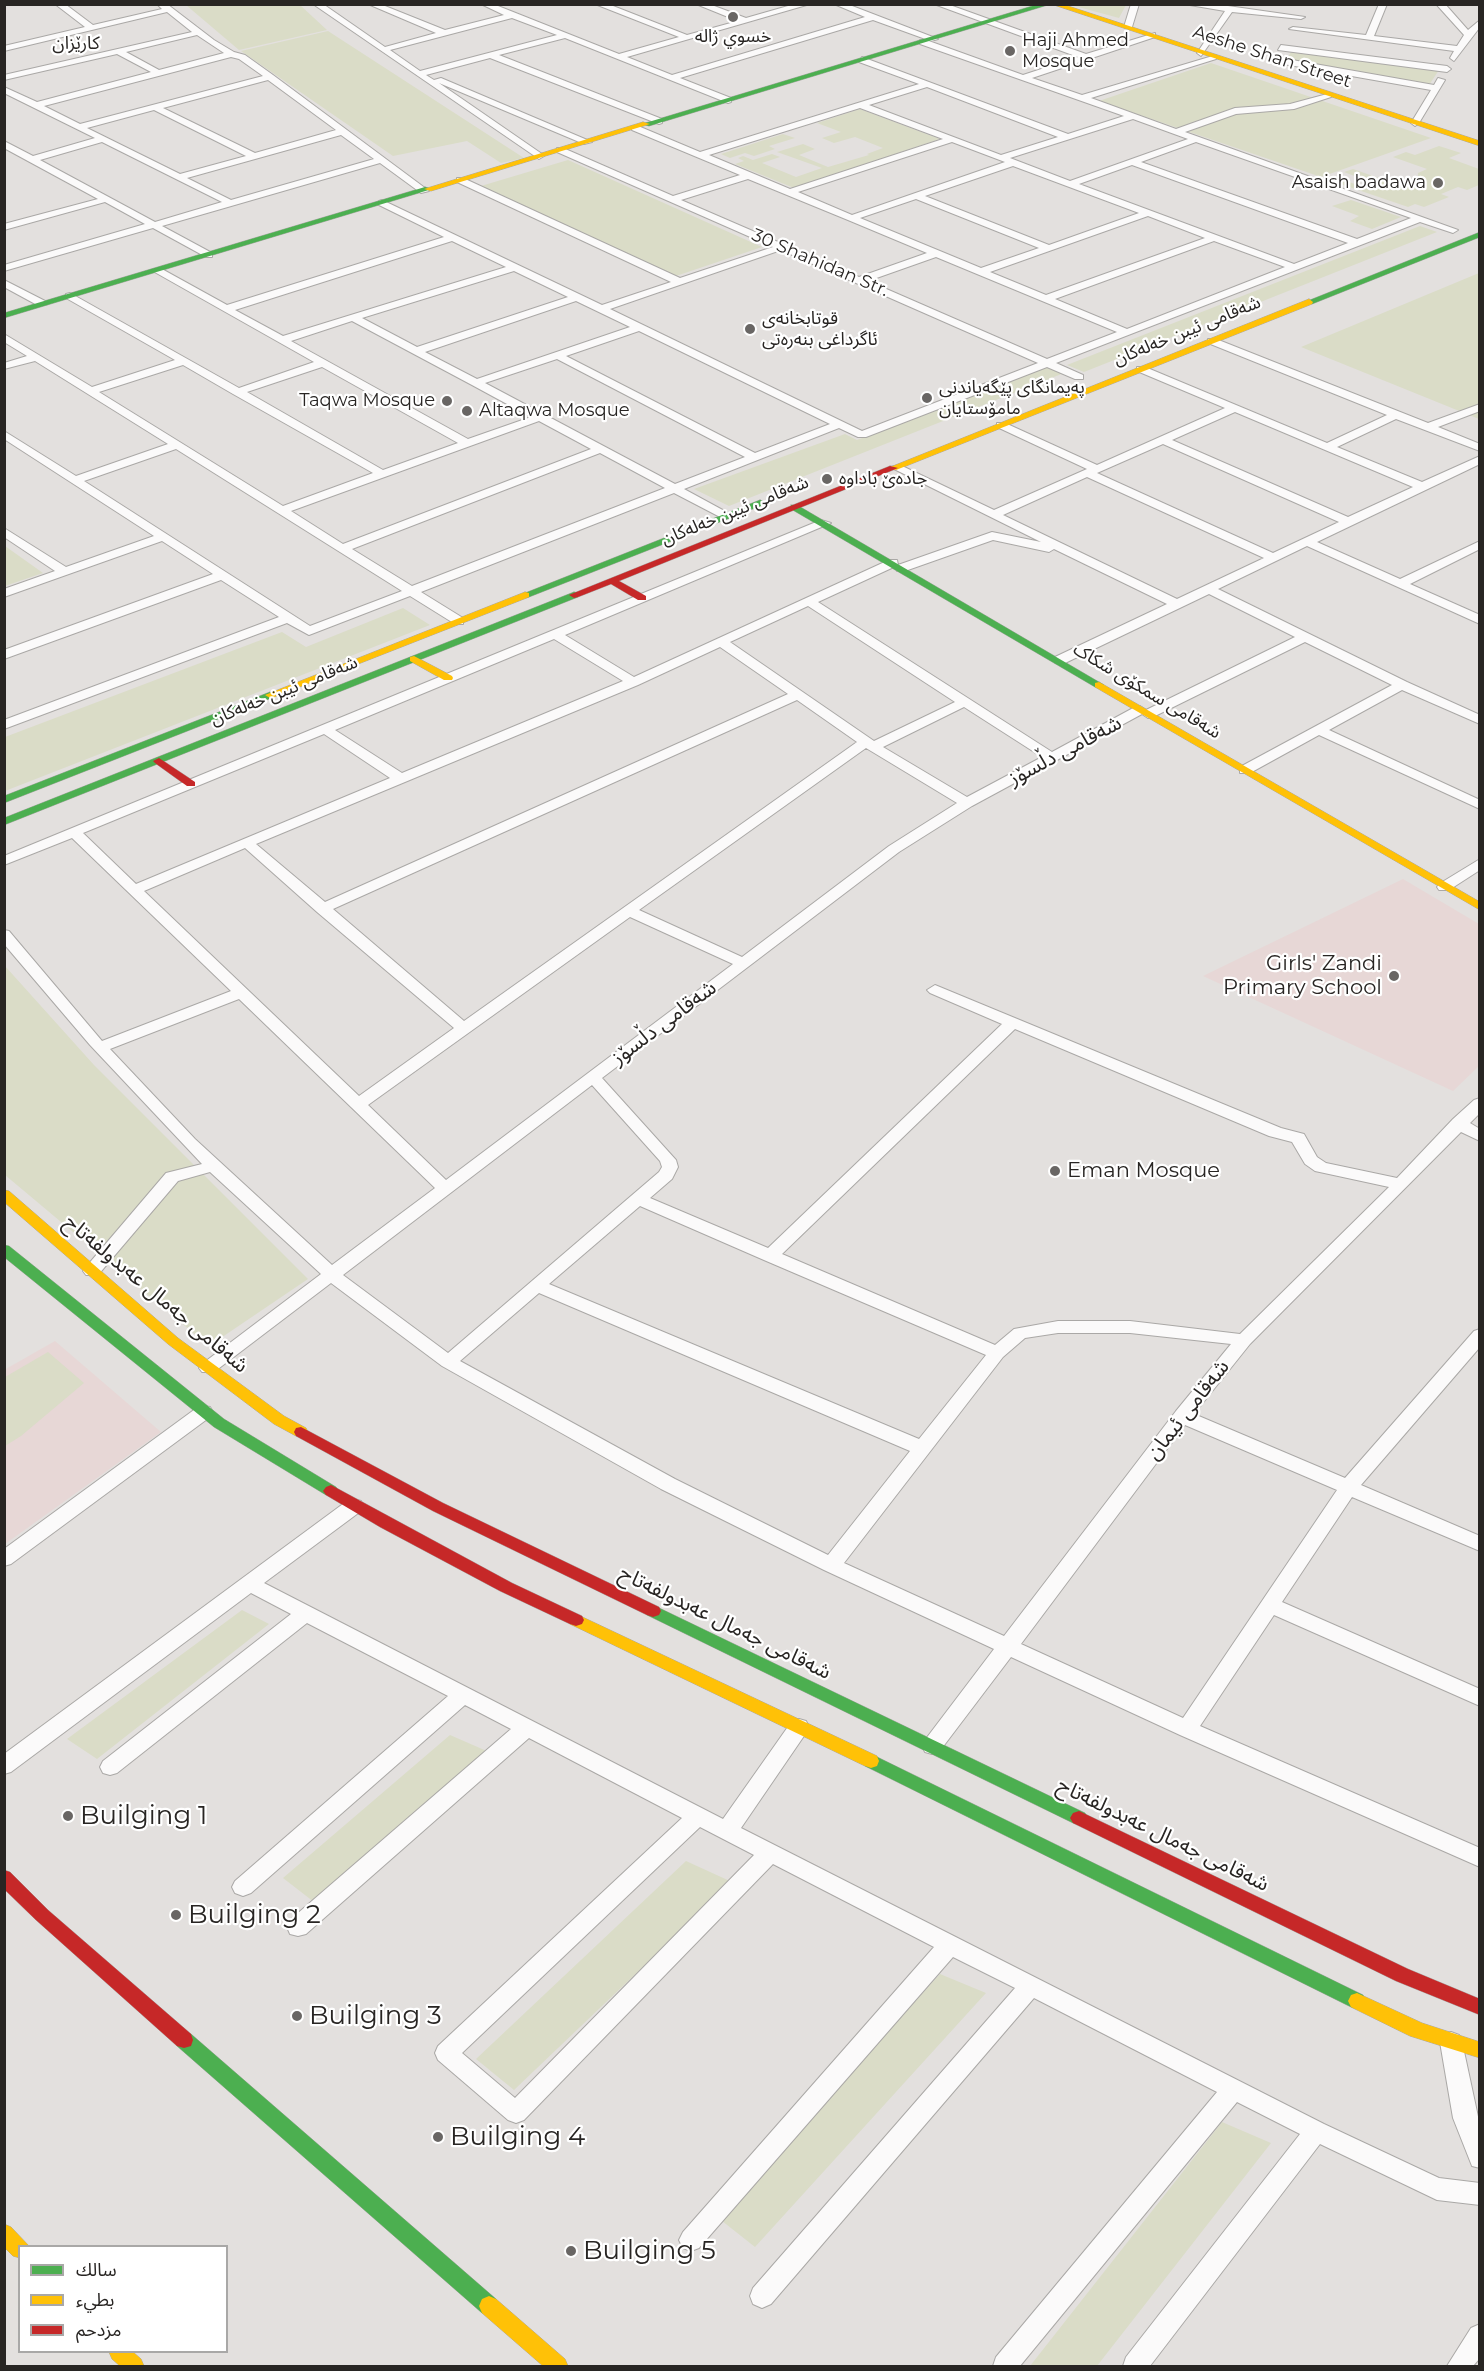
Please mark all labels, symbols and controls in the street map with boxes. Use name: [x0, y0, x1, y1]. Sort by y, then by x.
marker: خسوي ژاله: [726, 10, 740, 24]
street label: Aeshe Shan Street: [1190, 21, 1354, 93]
place label: خسوي ژاله: [695, 26, 771, 48]
place label: Haji Ahmed Mosque: [1022, 30, 1129, 72]
district label: کارێزان: [52, 33, 100, 55]
marker: Haji Ahmed Mosque: [1003, 44, 1017, 58]
place label: Asaish badawa: [1292, 172, 1426, 194]
marker: Asaish badawa: [1431, 176, 1445, 190]
street label: 30 Shahidan Str.: [748, 224, 892, 302]
street label: شەقامی ئیبن خەلەکان: [1110, 292, 1264, 370]
place label: قوتابخانەی ئاگرداغی بنەرەتی: [762, 308, 878, 350]
marker: قوتابخانەی ئاگرداغی بنەرەتی: [743, 322, 757, 336]
place label: پەیمانگای پێگەیاندنی مامۆستایان: [939, 377, 1085, 420]
place label: Taqwa Mosque: [299, 390, 435, 412]
marker: پەیمانگای پێگەیاندنی مامۆستایان: [920, 391, 934, 405]
marker: Taqwa Mosque: [440, 394, 454, 408]
place label: Altaqwa Mosque: [479, 400, 630, 422]
marker: Altaqwa Mosque: [460, 404, 474, 418]
place label: جادەێ باداوە: [839, 468, 927, 490]
street label: شەقامی ئیبن خەلەکان: [658, 472, 812, 550]
marker: جادەێ باداوە: [820, 472, 834, 486]
street label: شەقامی سمکۆی شکاک: [1069, 638, 1225, 744]
street label: شەقامی ئیبن خەلەکان: [207, 652, 361, 730]
street label: شەقامی دڵسۆز: [1004, 711, 1126, 791]
place label: Girls' Zandi Primary School: [1223, 951, 1382, 1001]
marker: Girls' Zandi Primary School: [1387, 969, 1401, 983]
street label: شەقامی دڵسۆز: [606, 975, 722, 1071]
place label: Eman Mosque: [1067, 1158, 1220, 1184]
marker: Eman Mosque: [1048, 1164, 1062, 1178]
street label: شەقامی جەمال عەبدولفەتاح: [59, 1210, 253, 1378]
street label: شەقامی ئیمان: [1141, 1355, 1235, 1465]
street label: شەقامی جەمال عەبدولفەتاح: [615, 1561, 835, 1685]
street label: شەقامی جەمال عەبدولفەتاح: [1053, 1773, 1273, 1897]
place label: Builging 1: [80, 1800, 207, 1832]
marker: Builging 1: [61, 1809, 75, 1823]
place label: Builging 2: [188, 1899, 321, 1931]
marker: Builging 2: [169, 1908, 183, 1922]
place label: Builging 3: [309, 2000, 442, 2032]
marker: Builging 3: [290, 2009, 304, 2023]
place label: Builging 4: [450, 2121, 585, 2153]
marker: Builging 4: [431, 2130, 445, 2144]
place label: Builging 5: [583, 2235, 716, 2267]
marker: Builging 5: [564, 2244, 578, 2258]
legend: [18, 2245, 228, 2353]
text: سالك: [76, 2259, 117, 2281]
text: بطيء: [76, 2289, 114, 2311]
text: مزدحم: [76, 2319, 121, 2341]

